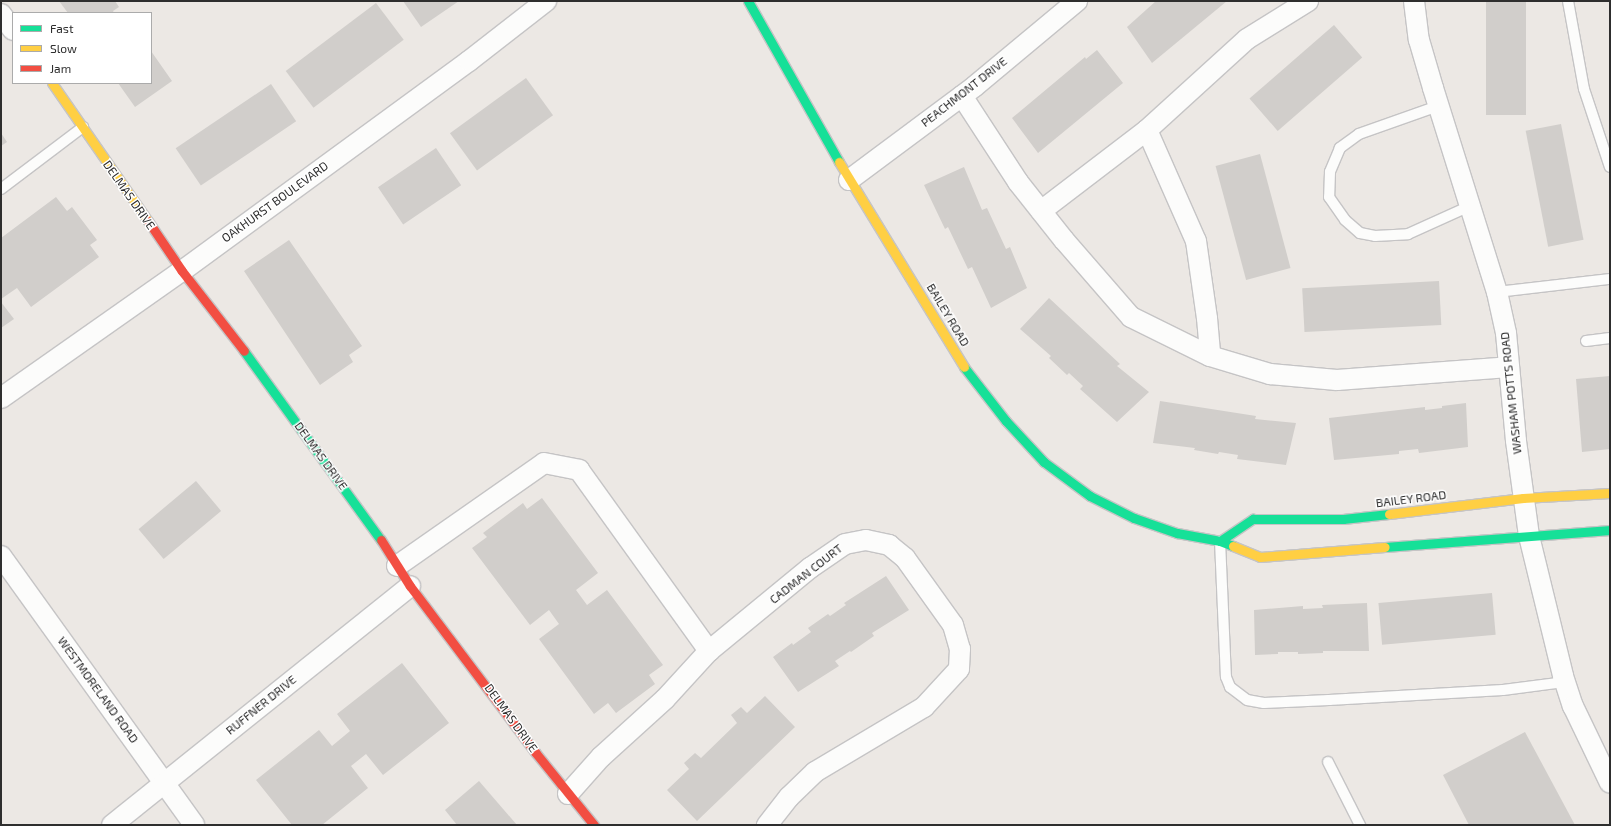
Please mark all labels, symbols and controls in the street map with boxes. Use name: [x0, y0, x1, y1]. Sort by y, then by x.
legend: [12, 12, 152, 84]
text: Fast: [50, 21, 73, 35]
text: Slow: [50, 41, 77, 55]
street label: PEACHMONT DRIVE: [918, 54, 1010, 130]
text: Jam: [50, 61, 71, 75]
street label: DELMAS DRIVE: [100, 158, 158, 232]
street label: OAKHURST BOULEVARD: [219, 158, 331, 246]
street label: BAILEY ROAD: [923, 281, 973, 349]
street label: WASHAM POTTS ROAD: [1497, 331, 1525, 455]
street label: DELMAS DRIVE: [291, 419, 351, 493]
street label: BAILEY ROAD: [1375, 488, 1447, 510]
street label: CADMAN COURT: [767, 541, 845, 607]
street label: WESTMORELAND ROAD: [55, 634, 141, 746]
street label: RUFFNER DRIVE: [223, 672, 299, 738]
street label: DELMAS DRIVE: [481, 681, 541, 755]

